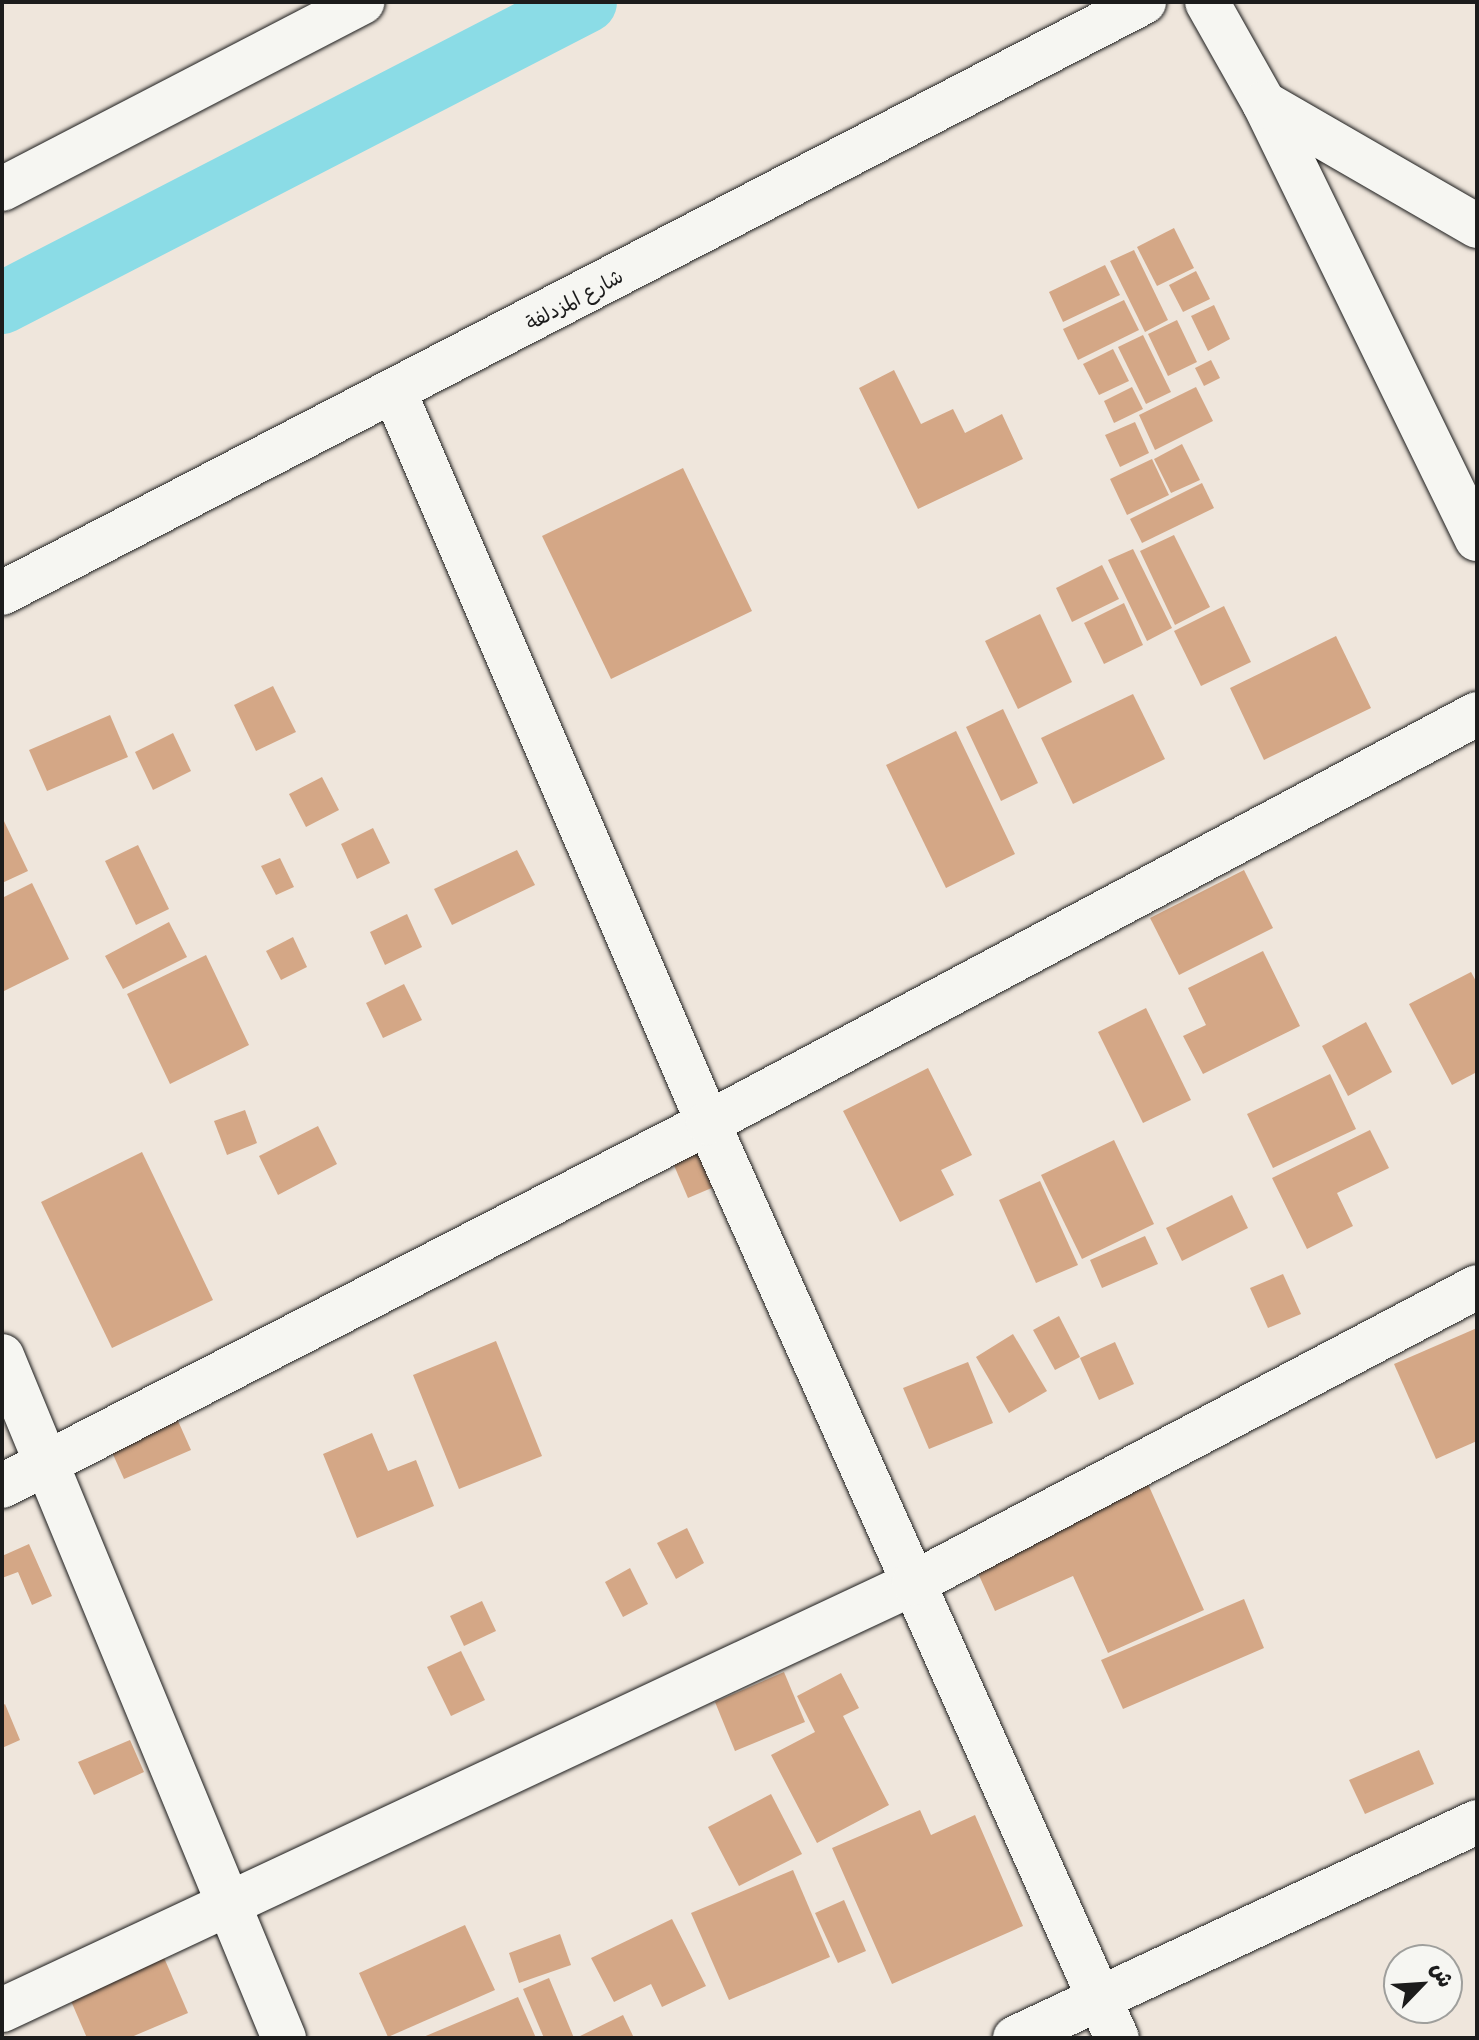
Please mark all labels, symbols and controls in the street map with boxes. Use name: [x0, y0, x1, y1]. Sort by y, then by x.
street label: شارع المزدلفة: [521, 263, 627, 335]
north arrow: [1383, 1944, 1463, 2024]
text: ش: [1425, 1958, 1461, 1992]

